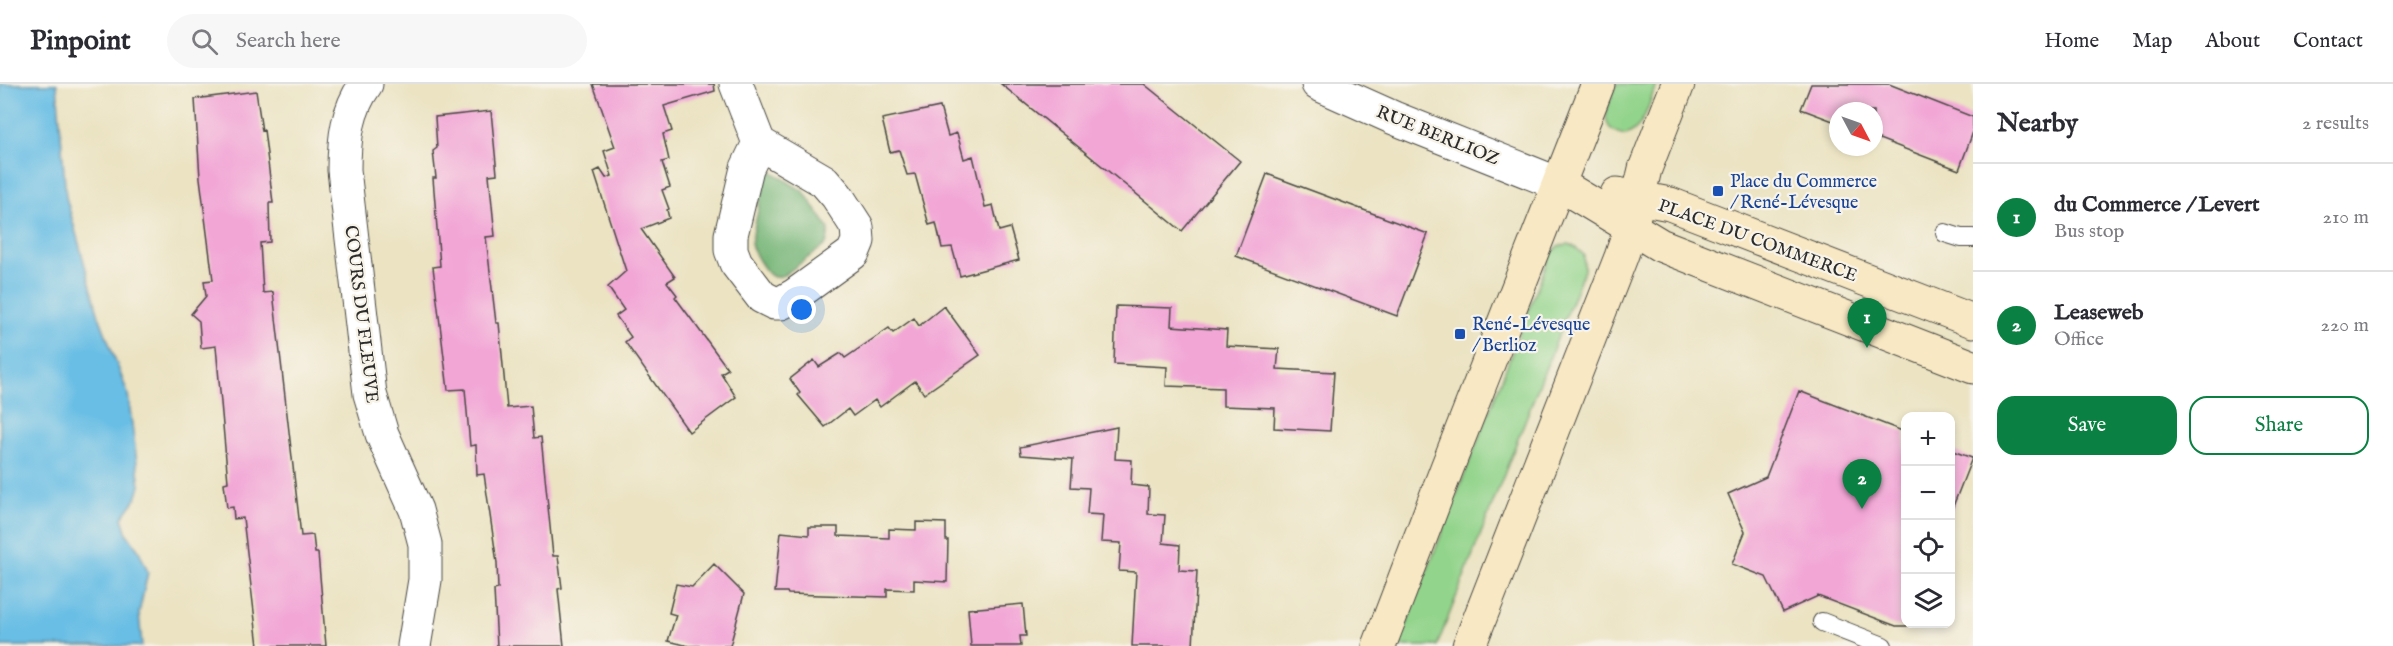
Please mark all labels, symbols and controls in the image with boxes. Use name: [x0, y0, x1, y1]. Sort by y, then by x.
search box: [167, 14, 587, 68]
text: Pinpoint: [30, 24, 131, 59]
icon: search: [188, 25, 221, 58]
text: Search here: [236, 27, 341, 55]
text: Home: [2044, 28, 2099, 55]
text: Map: [2132, 28, 2172, 55]
text: About: [2205, 28, 2260, 55]
text: Contact: [2293, 28, 2363, 55]
street label: RUE BERLIOZ: [1373, 101, 1503, 172]
north arrow: [1829, 102, 1883, 156]
text: Nearby: [1997, 107, 2078, 140]
text: 2 results: [2302, 111, 2369, 136]
place label: Place du Commerce / René-Lévesque: [1730, 171, 1877, 215]
marker: Place du Commerce / René-Lévesque: [1711, 184, 1725, 198]
text: du Commerce / Levert: [2054, 191, 2260, 219]
street label: PLACE DU COMMERCE: [1655, 195, 1860, 288]
text: 1: [2013, 205, 2020, 230]
text: 210 m: [2323, 205, 2369, 230]
text: Bus stop: [2054, 219, 2124, 244]
street label: COURS DU FLEUVE: [338, 224, 383, 404]
your location: [787, 295, 816, 324]
pin: 1: [1848, 298, 1886, 348]
text: Leaseweb: [2054, 299, 2144, 327]
text: 2: [2012, 313, 2021, 338]
text: 220 m: [2321, 313, 2369, 338]
place label: René-Lévesque / Berlioz: [1472, 314, 1590, 358]
marker: René-Lévesque / Berlioz: [1453, 327, 1467, 341]
text: Office: [2054, 327, 2104, 352]
button: Save: [1997, 396, 2177, 455]
button: Share: [2189, 396, 2369, 455]
map controls: [1901, 412, 1955, 628]
button: +: [1901, 412, 1955, 466]
pin: 2: [1842, 460, 1882, 509]
button: −: [1901, 466, 1955, 520]
button: locate: [1901, 520, 1955, 574]
button: layers: [1901, 574, 1955, 628]

